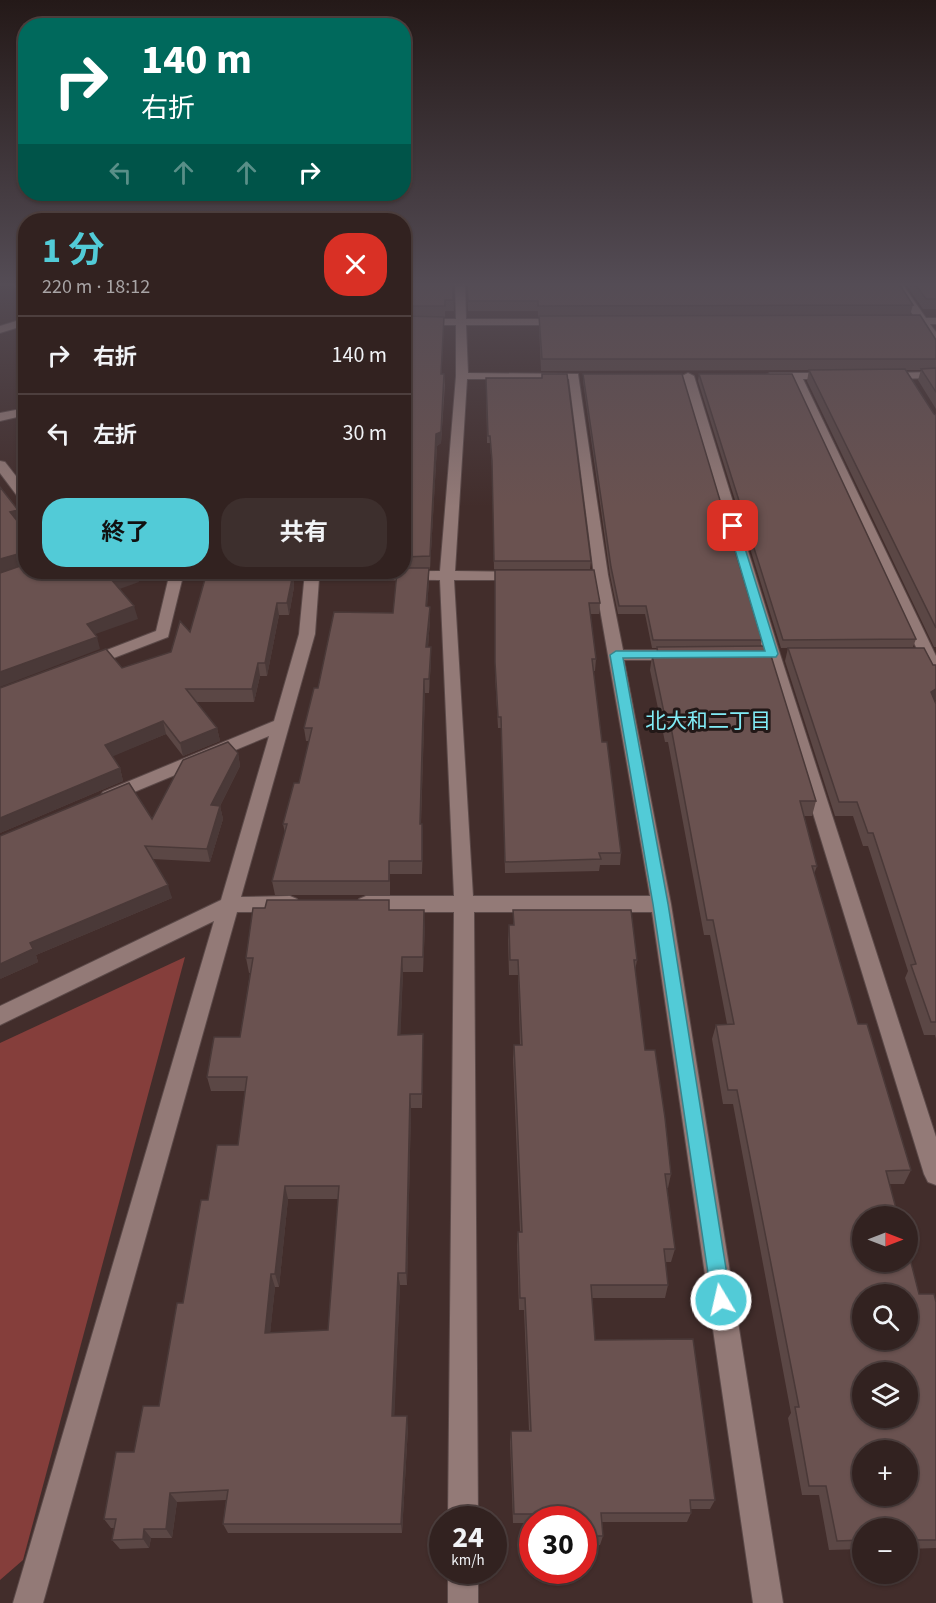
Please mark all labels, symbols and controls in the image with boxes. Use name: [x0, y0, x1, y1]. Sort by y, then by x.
text: 140 m: [141, 30, 252, 90]
icon: right: [42, 42, 120, 120]
text: 右折: [141, 89, 195, 128]
icon: left: [104, 156, 137, 189]
icon: ahead: [167, 156, 200, 189]
icon: ahead: [230, 156, 263, 189]
icon: right: [293, 156, 326, 189]
text: 1 分: [42, 225, 104, 276]
button: close: [324, 233, 387, 296]
text: 220 m · 18:12: [42, 273, 150, 301]
icon: right: [42, 339, 75, 372]
text: 140 m: [332, 339, 387, 371]
text: 右折: [93, 341, 137, 373]
icon: left: [42, 417, 75, 450]
text: 30 m: [342, 417, 387, 449]
text: 左折: [93, 419, 137, 451]
button: 終了: [42, 498, 209, 567]
button: 共有: [221, 498, 387, 567]
pin: [707, 500, 758, 551]
icon: arrive: [716, 509, 749, 542]
district label: 北大和二丁目: [645, 706, 771, 736]
north arrow: [852, 1206, 918, 1272]
map controls: [852, 1206, 918, 1584]
position arrow: [689, 1268, 753, 1332]
button: search: [852, 1284, 918, 1350]
button: layers: [852, 1362, 918, 1428]
button: +: [852, 1440, 918, 1506]
speed limit sign: 30: [519, 1506, 597, 1584]
text: 24: [452, 1516, 484, 1559]
button: −: [852, 1518, 918, 1584]
text: km/h: [451, 1550, 485, 1571]

